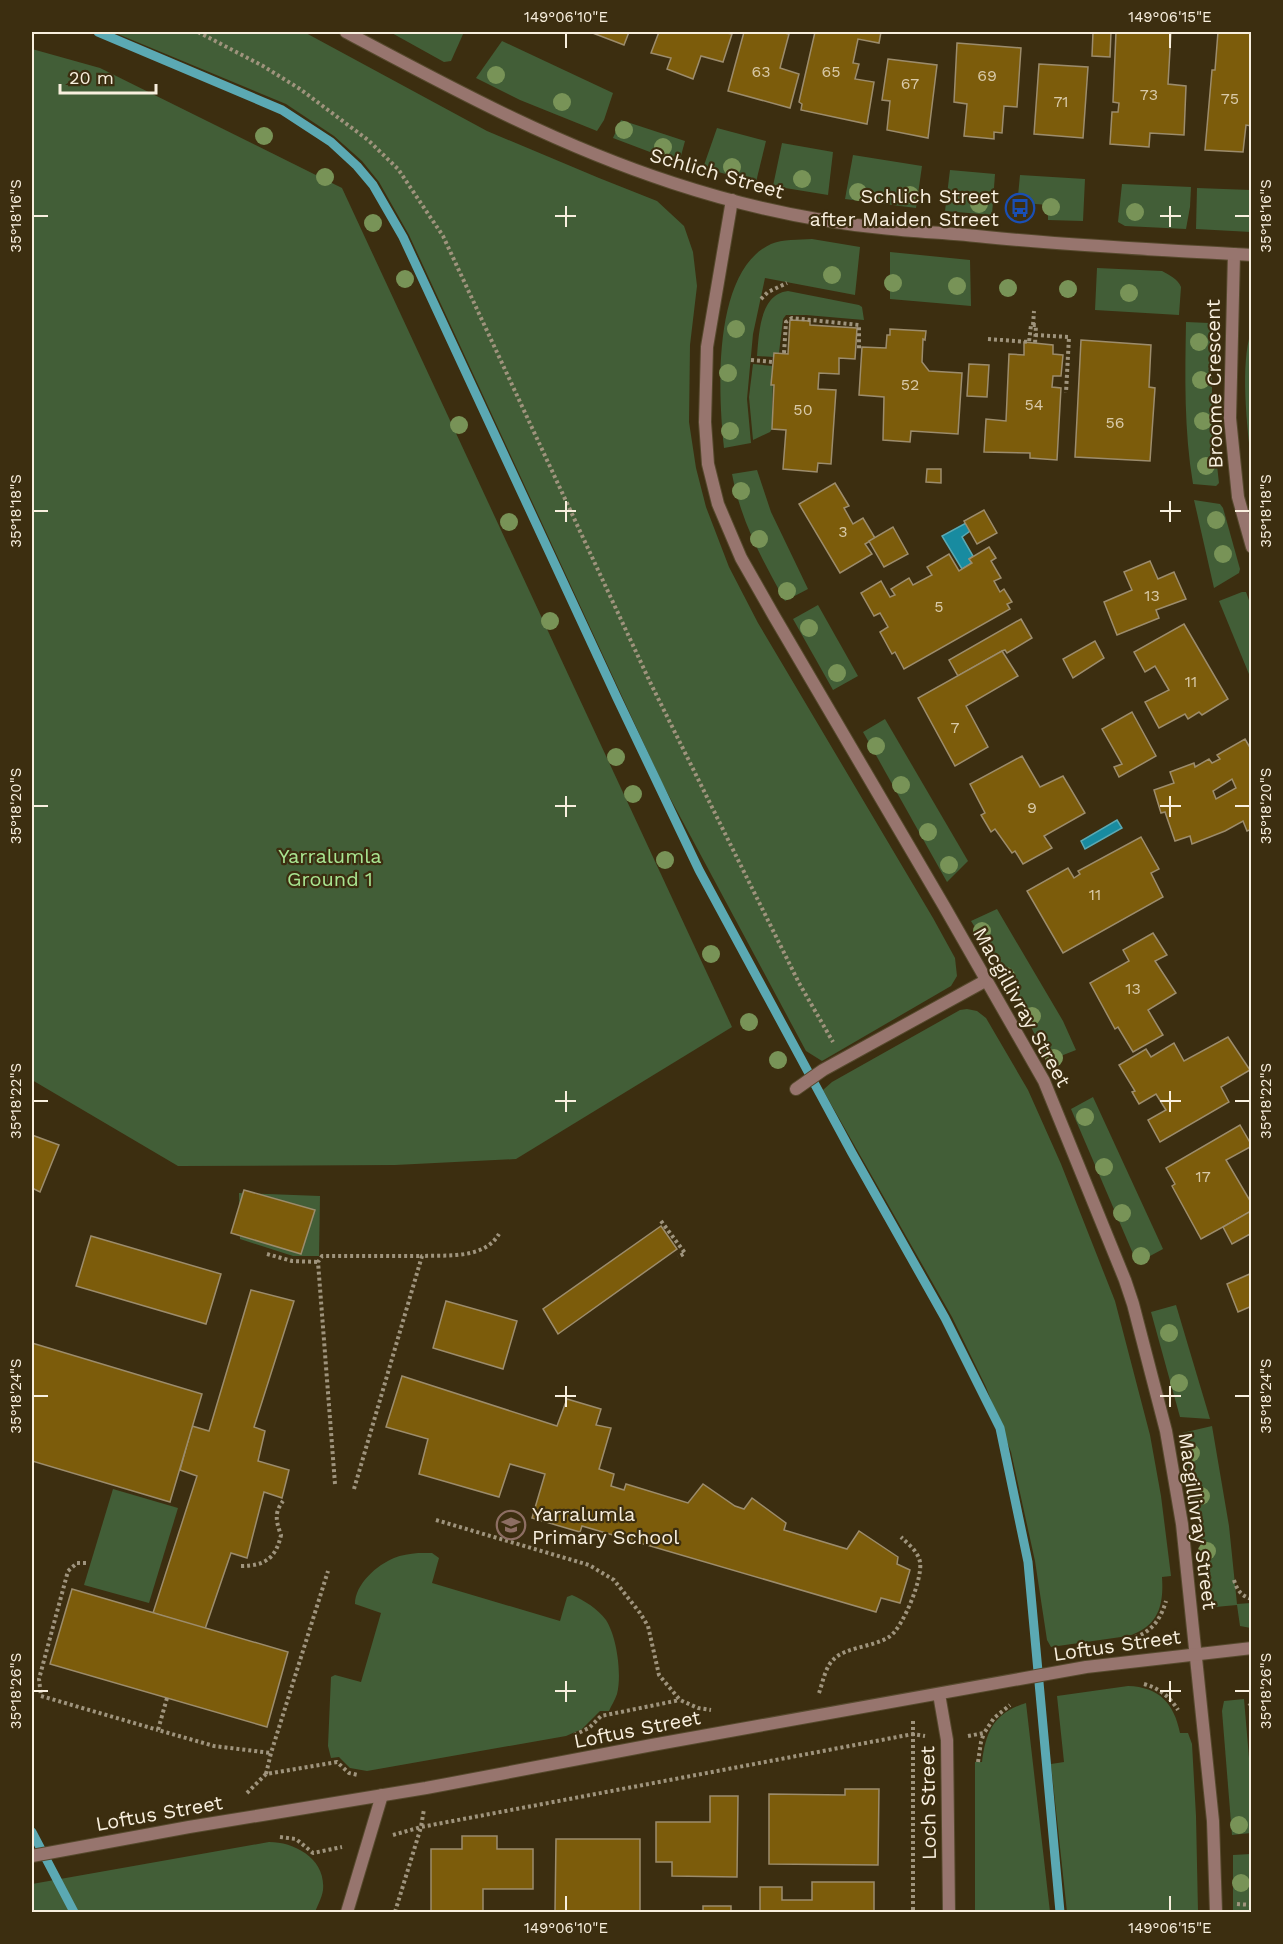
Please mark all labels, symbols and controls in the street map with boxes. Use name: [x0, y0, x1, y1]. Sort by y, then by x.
text: 149°06'10"E: [524, 8, 608, 26]
text: 149°06'15"E: [1128, 8, 1212, 26]
scale bar: [60, 57, 156, 95]
house number: 63: [751, 62, 771, 81]
house number: 65: [821, 62, 841, 81]
house number: 69: [977, 66, 997, 85]
text: 20 m: [69, 67, 114, 88]
house number: 67: [901, 74, 919, 93]
house number: 73: [1140, 85, 1158, 104]
house number: 75: [1221, 89, 1239, 108]
house number: 71: [1053, 92, 1069, 111]
street label: Schlich Street: [647, 142, 787, 204]
text: 35°18'16"S: [7, 179, 25, 253]
text: 35°18'16"S: [1257, 179, 1275, 253]
place label: Schlich Street after Maiden Street: [809, 184, 1000, 231]
bus stop icon: Schlich Street after Maiden Street: [1004, 192, 1036, 224]
street label: Broome Crescent: [1201, 299, 1227, 469]
house number: 52: [901, 375, 919, 394]
house number: 54: [1024, 395, 1044, 414]
house number: 50: [793, 400, 813, 419]
house number: 56: [1105, 413, 1125, 432]
text: 35°18'18"S: [7, 474, 25, 548]
text: 35°18'18"S: [1257, 474, 1275, 548]
house number: 3: [838, 522, 848, 541]
house number: 13: [1144, 586, 1160, 605]
house number: 5: [934, 597, 944, 616]
house number: 11: [1185, 672, 1197, 691]
house number: 7: [951, 718, 960, 737]
text: 35°18'20"S: [7, 768, 25, 844]
text: 35°18'20"S: [1257, 768, 1275, 844]
house number: 9: [1027, 798, 1037, 817]
park label: Yarralumla Ground 1: [278, 844, 382, 891]
house number: 11: [1089, 885, 1101, 904]
street label: Macgillivray Street: [968, 923, 1076, 1092]
house number: 13: [1125, 979, 1141, 998]
text: 35°18'22"S: [7, 1063, 25, 1139]
text: 35°18'22"S: [1257, 1063, 1275, 1139]
house number: 17: [1195, 1167, 1211, 1186]
text: 35°18'24"S: [7, 1358, 25, 1434]
text: 35°18'24"S: [1257, 1358, 1275, 1434]
street label: Macgillivray Street: [1174, 1431, 1222, 1612]
place label: Yarralumla Primary School: [532, 1502, 679, 1549]
school or university icon: Yarralumla Primary School: [495, 1509, 527, 1541]
street label: Loftus Street: [1052, 1624, 1183, 1666]
text: 35°18'26"S: [7, 1653, 25, 1729]
text: 35°18'26"S: [1257, 1653, 1275, 1729]
street label: Loftus Street: [572, 1705, 703, 1753]
street label: Loch Street: [915, 1745, 941, 1860]
street label: Loftus Street: [94, 1790, 225, 1836]
text: 149°06'10"E: [524, 1919, 608, 1937]
text: 149°06'15"E: [1128, 1919, 1212, 1937]

